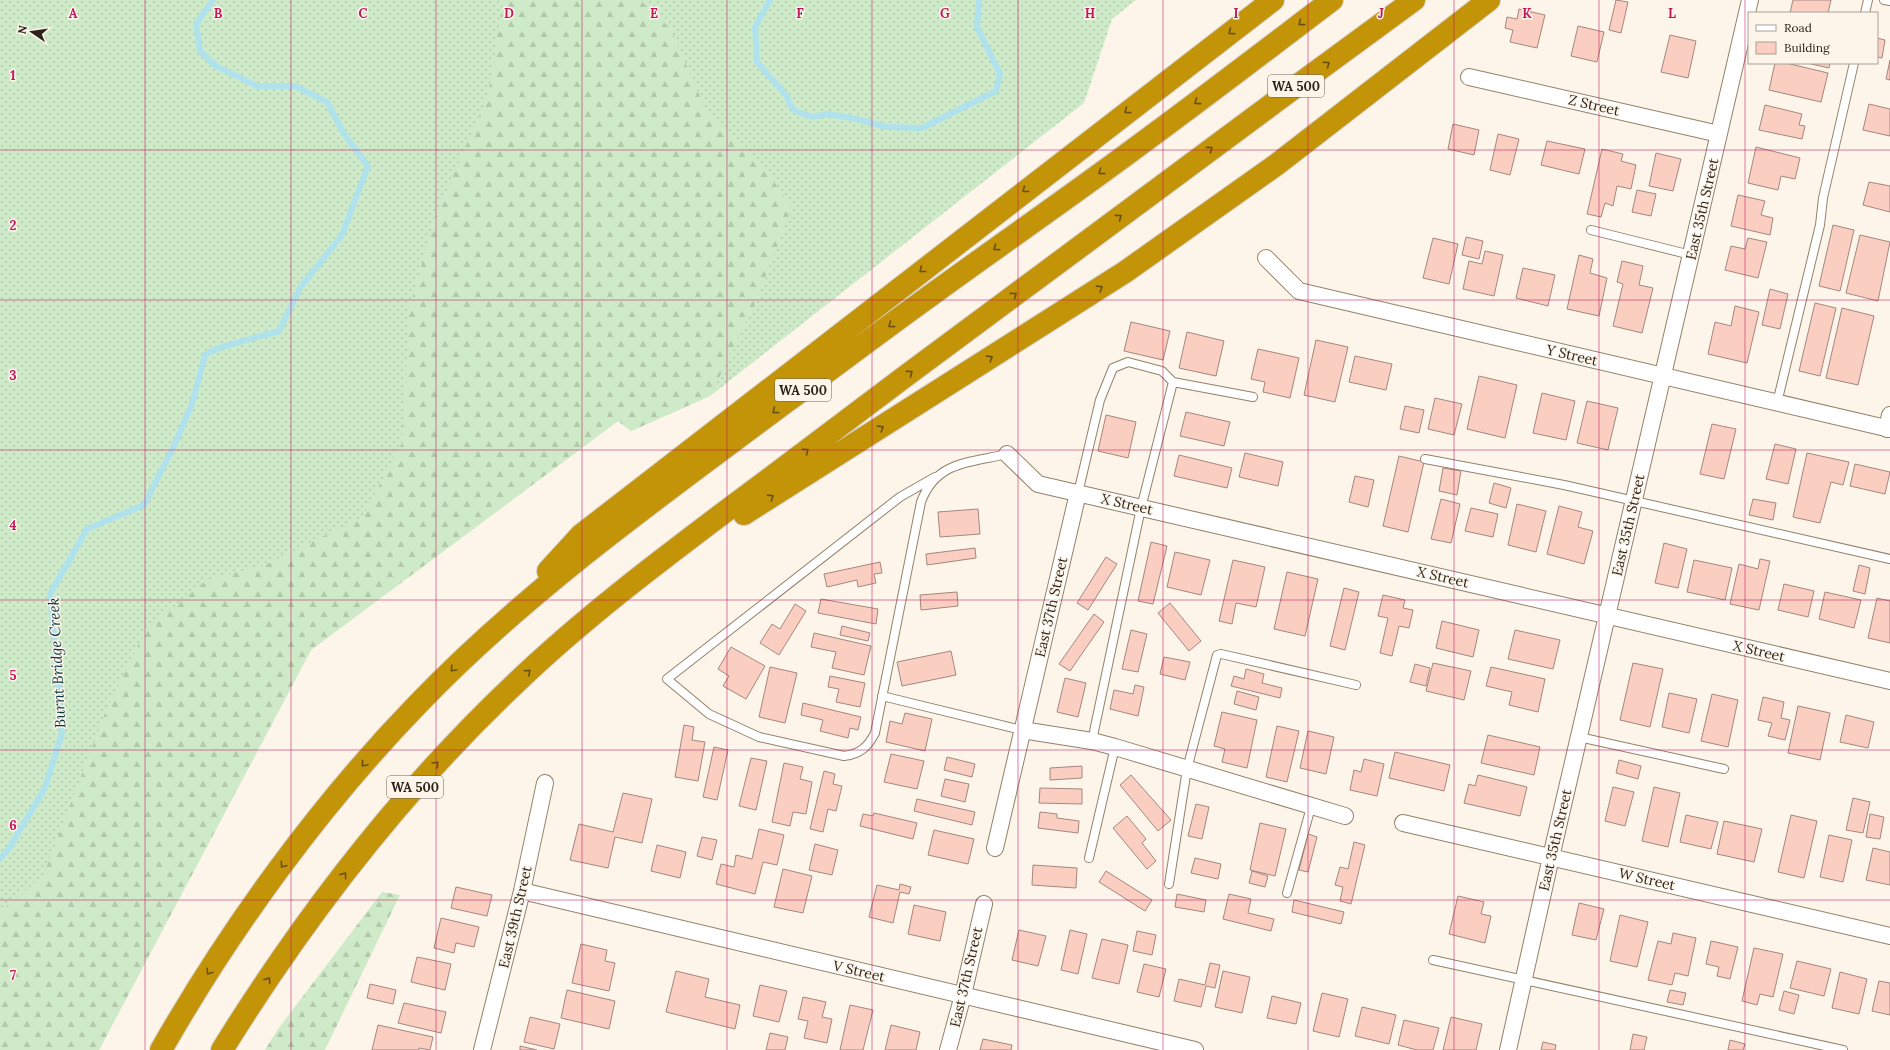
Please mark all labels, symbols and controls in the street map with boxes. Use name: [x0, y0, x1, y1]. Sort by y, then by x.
text: A: [69, 5, 78, 22]
text: B: [214, 5, 223, 22]
text: C: [359, 5, 368, 22]
text: D: [504, 5, 514, 22]
text: E: [650, 5, 658, 22]
text: F: [796, 5, 804, 22]
text: G: [940, 5, 950, 22]
text: H: [1085, 5, 1095, 22]
text: I: [1233, 5, 1239, 22]
text: J: [1378, 5, 1384, 22]
text: K: [1522, 5, 1532, 22]
text: L: [1668, 5, 1676, 22]
north arrow: [12, 12, 52, 52]
legend: [1748, 12, 1878, 64]
one-way arrow: [1298, 19, 1305, 26]
text: Road: [1784, 20, 1812, 35]
text: N: [14, 24, 30, 35]
one-way arrow: [1228, 27, 1235, 34]
text: Building: [1784, 40, 1830, 55]
one-way arrow: [1322, 62, 1329, 69]
text: 1: [10, 67, 16, 84]
road number: WA 500: [1268, 75, 1324, 97]
street label: Z Street: [1567, 90, 1622, 120]
one-way arrow: [1194, 97, 1201, 104]
one-way arrow: [1125, 106, 1132, 113]
one-way arrow: [1206, 147, 1213, 154]
street label: East 35th Street: [1682, 156, 1723, 262]
one-way arrow: [1099, 168, 1106, 175]
one-way arrow: [1022, 186, 1029, 193]
one-way arrow: [1114, 215, 1121, 222]
text: 2: [10, 217, 17, 234]
one-way arrow: [993, 243, 1000, 251]
one-way arrow: [919, 265, 926, 272]
one-way arrow: [1096, 286, 1103, 293]
one-way arrow: [1010, 293, 1017, 300]
one-way arrow: [888, 320, 895, 327]
street label: Y Street: [1544, 340, 1600, 370]
one-way arrow: [986, 355, 993, 363]
text: 3: [9, 367, 17, 384]
one-way arrow: [906, 371, 913, 378]
road number: WA 500: [775, 379, 831, 401]
one-way arrow: [773, 406, 780, 413]
one-way arrow: [877, 425, 884, 433]
one-way arrow: [802, 448, 809, 455]
street label: East 35th Street: [1608, 472, 1649, 578]
street label: X Street: [1099, 489, 1155, 519]
one-way arrow: [766, 495, 773, 502]
text: 4: [9, 517, 17, 534]
street label: East 37th Street: [1031, 554, 1071, 659]
street label: X Street: [1415, 562, 1471, 592]
water label: Burnt Bridge Creek: [44, 597, 69, 729]
street label: X Street: [1731, 636, 1787, 666]
one-way arrow: [450, 664, 458, 672]
text: 5: [9, 667, 17, 684]
one-way arrow: [523, 669, 530, 676]
one-way arrow: [362, 759, 369, 766]
one-way arrow: [432, 762, 439, 769]
road number: WA 500: [387, 776, 443, 798]
street label: East 35th Street: [1535, 787, 1576, 893]
text: 6: [9, 817, 17, 834]
one-way arrow: [281, 861, 288, 868]
street label: East 39th Street: [494, 863, 536, 970]
street label: W Street: [1617, 864, 1678, 894]
one-way arrow: [339, 872, 346, 879]
street label: East 37th Street: [946, 924, 986, 1029]
street label: V Street: [830, 956, 887, 986]
text: 7: [10, 967, 16, 984]
one-way arrow: [206, 968, 214, 975]
one-way arrow: [263, 977, 271, 984]

